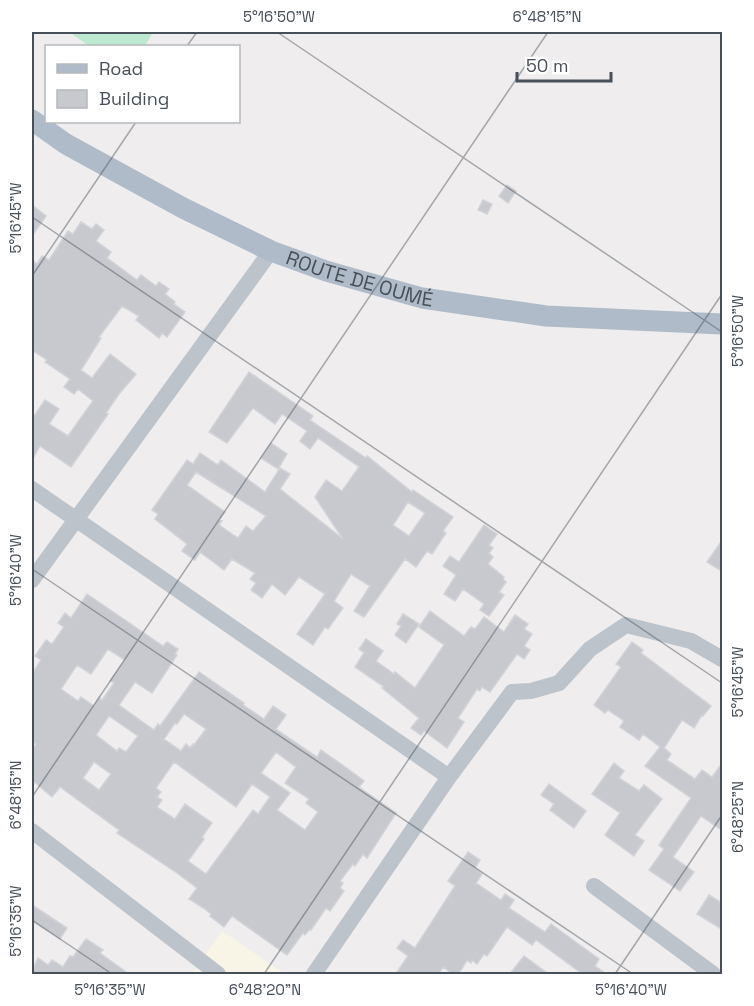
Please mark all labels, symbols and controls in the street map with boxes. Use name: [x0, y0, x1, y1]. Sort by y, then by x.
text: 5°16'50"W: [243, 7, 315, 26]
text: 6°48'15"N: [513, 7, 581, 26]
legend: [45, 45, 240, 123]
scale bar: [517, 45, 612, 83]
text: 50 m: [526, 54, 568, 77]
text: Road: [99, 57, 143, 80]
text: Building: [99, 87, 169, 110]
text: 5°16'45"W: [6, 182, 25, 254]
street label: ROUTE DE OUMÉ: [282, 245, 435, 312]
text: 5°16'50"W: [728, 295, 747, 367]
text: 5°16'40"W: [6, 534, 25, 606]
text: 5°16'45"W: [728, 646, 747, 718]
text: 6°48'15"N: [6, 761, 25, 829]
text: 6°48'25"N: [728, 781, 747, 853]
text: 5°16'35"W: [6, 885, 25, 957]
text: 5°16'35"W: [74, 980, 146, 999]
text: 6°48'20"N: [229, 980, 301, 999]
text: 5°16'40"W: [595, 980, 667, 999]

